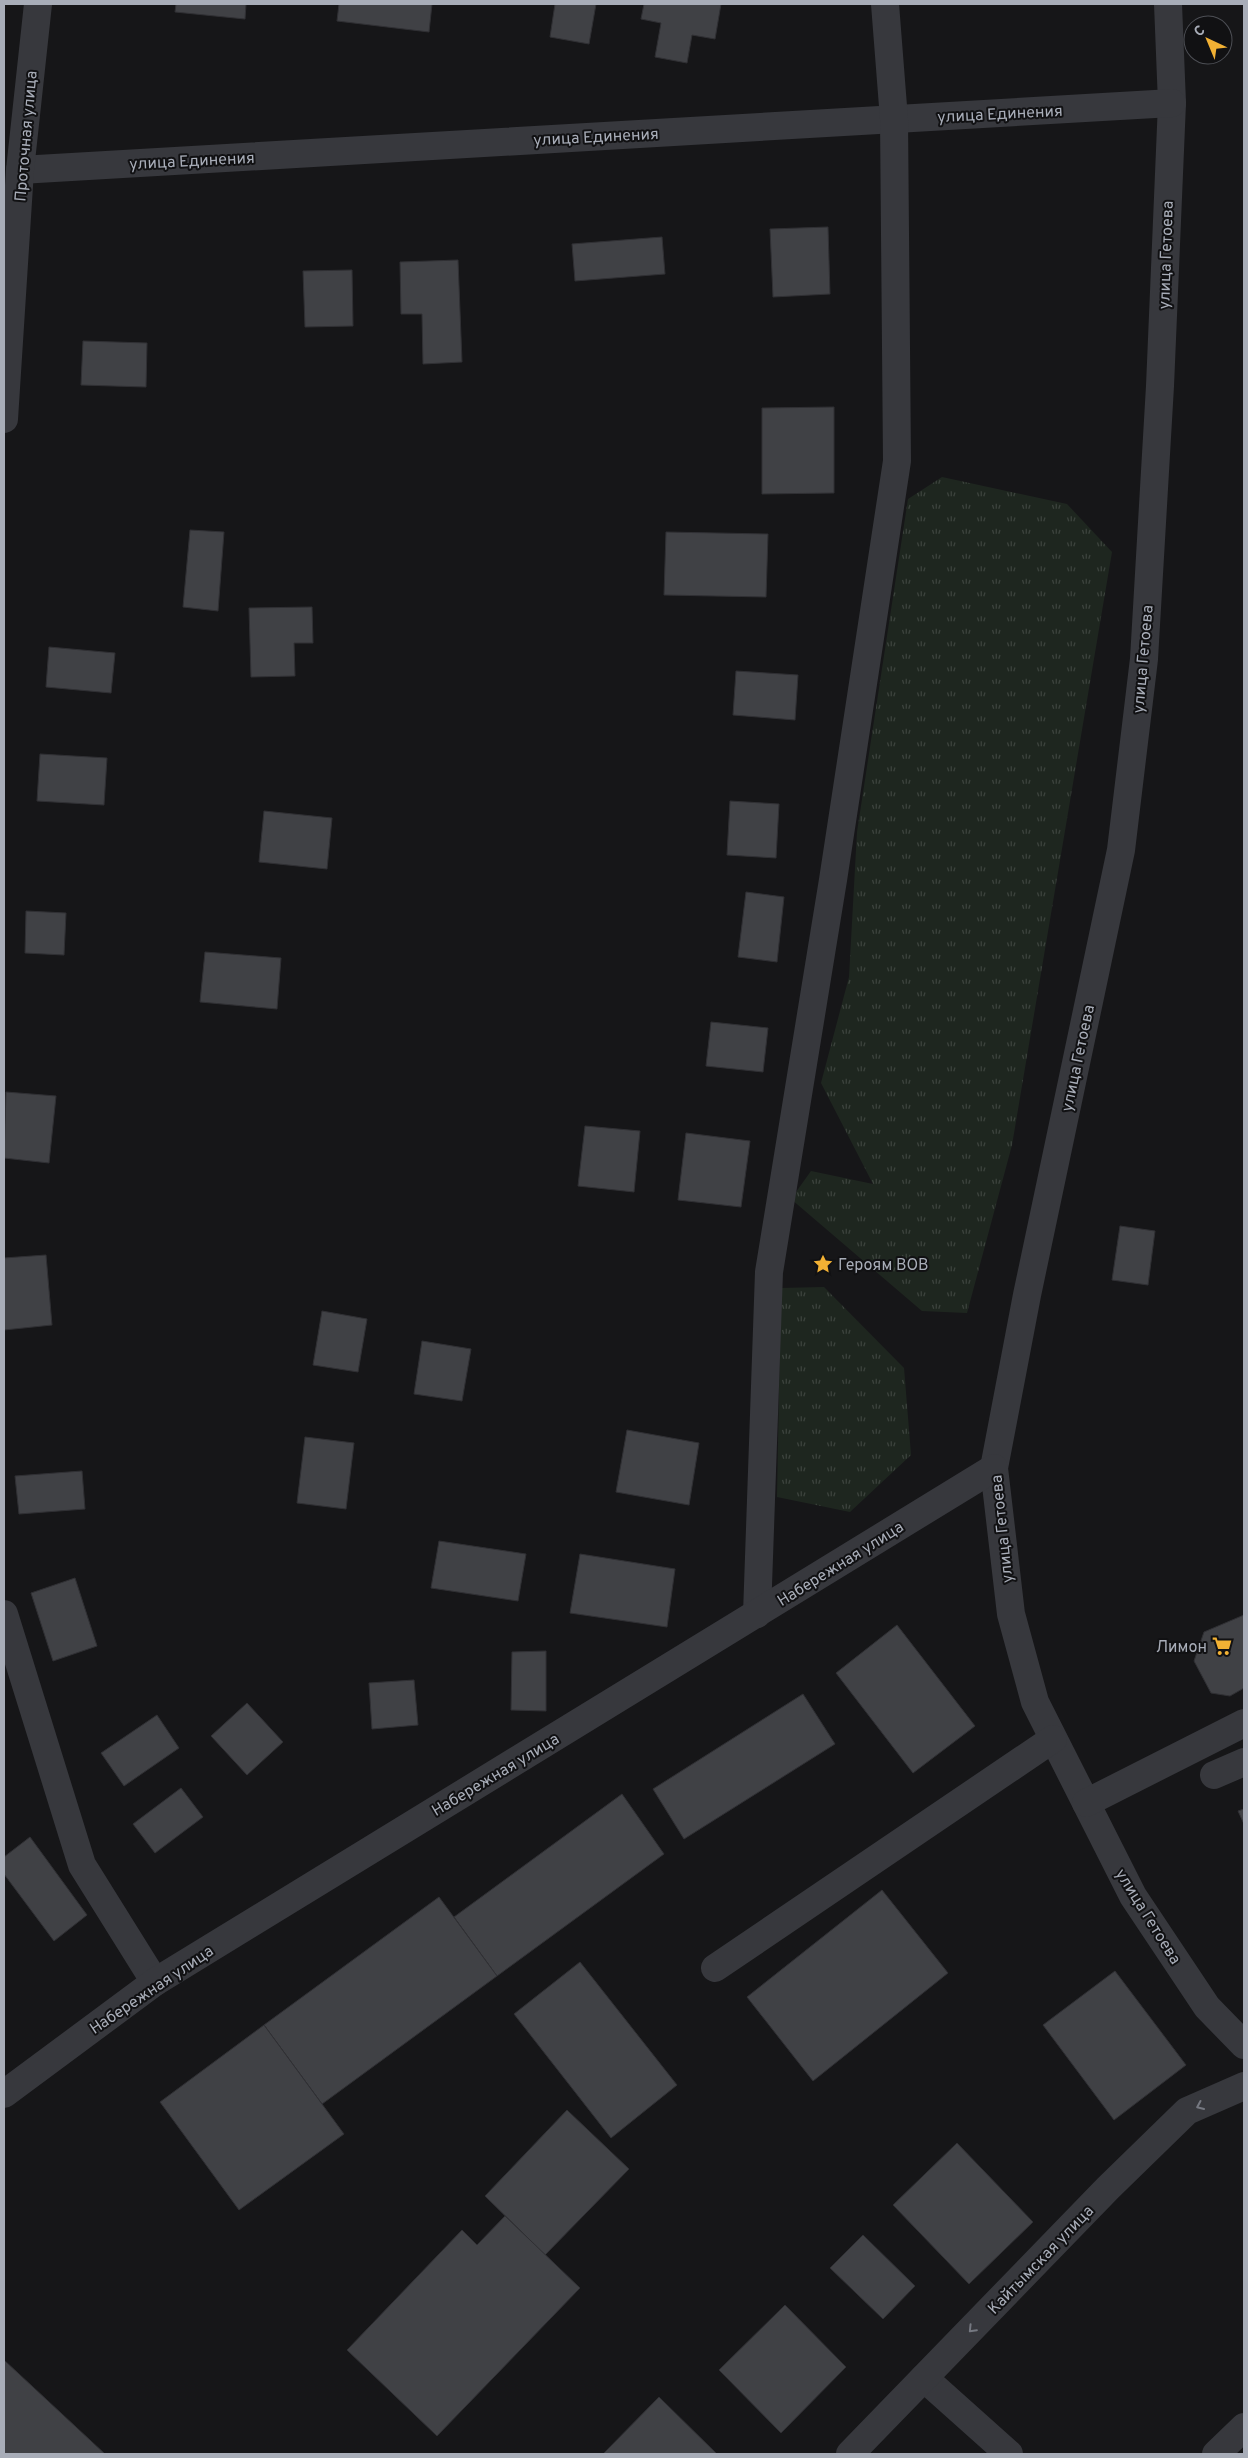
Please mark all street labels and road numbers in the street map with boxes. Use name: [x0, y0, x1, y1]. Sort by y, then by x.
street label: Проточная улица: [11, 70, 43, 203]
street label: улица Единения: [937, 102, 1063, 128]
street label: улица Единения: [533, 125, 659, 151]
street label: улица Единения: [129, 149, 255, 175]
street label: улица Гетоева: [1155, 200, 1179, 310]
street label: улица Гетоева: [1129, 604, 1159, 714]
street label: улица Гетоева: [1058, 1003, 1100, 1114]
street label: улица Гетоева: [987, 1474, 1019, 1584]
street label: Набережная улица: [774, 1518, 908, 1612]
street label: Набережная улица: [429, 1730, 563, 1822]
street label: улица Гетоева: [1110, 1866, 1185, 1968]
street label: Набережная улица: [86, 1942, 218, 2040]
street label: Кайтымская улица: [984, 2202, 1099, 2319]

